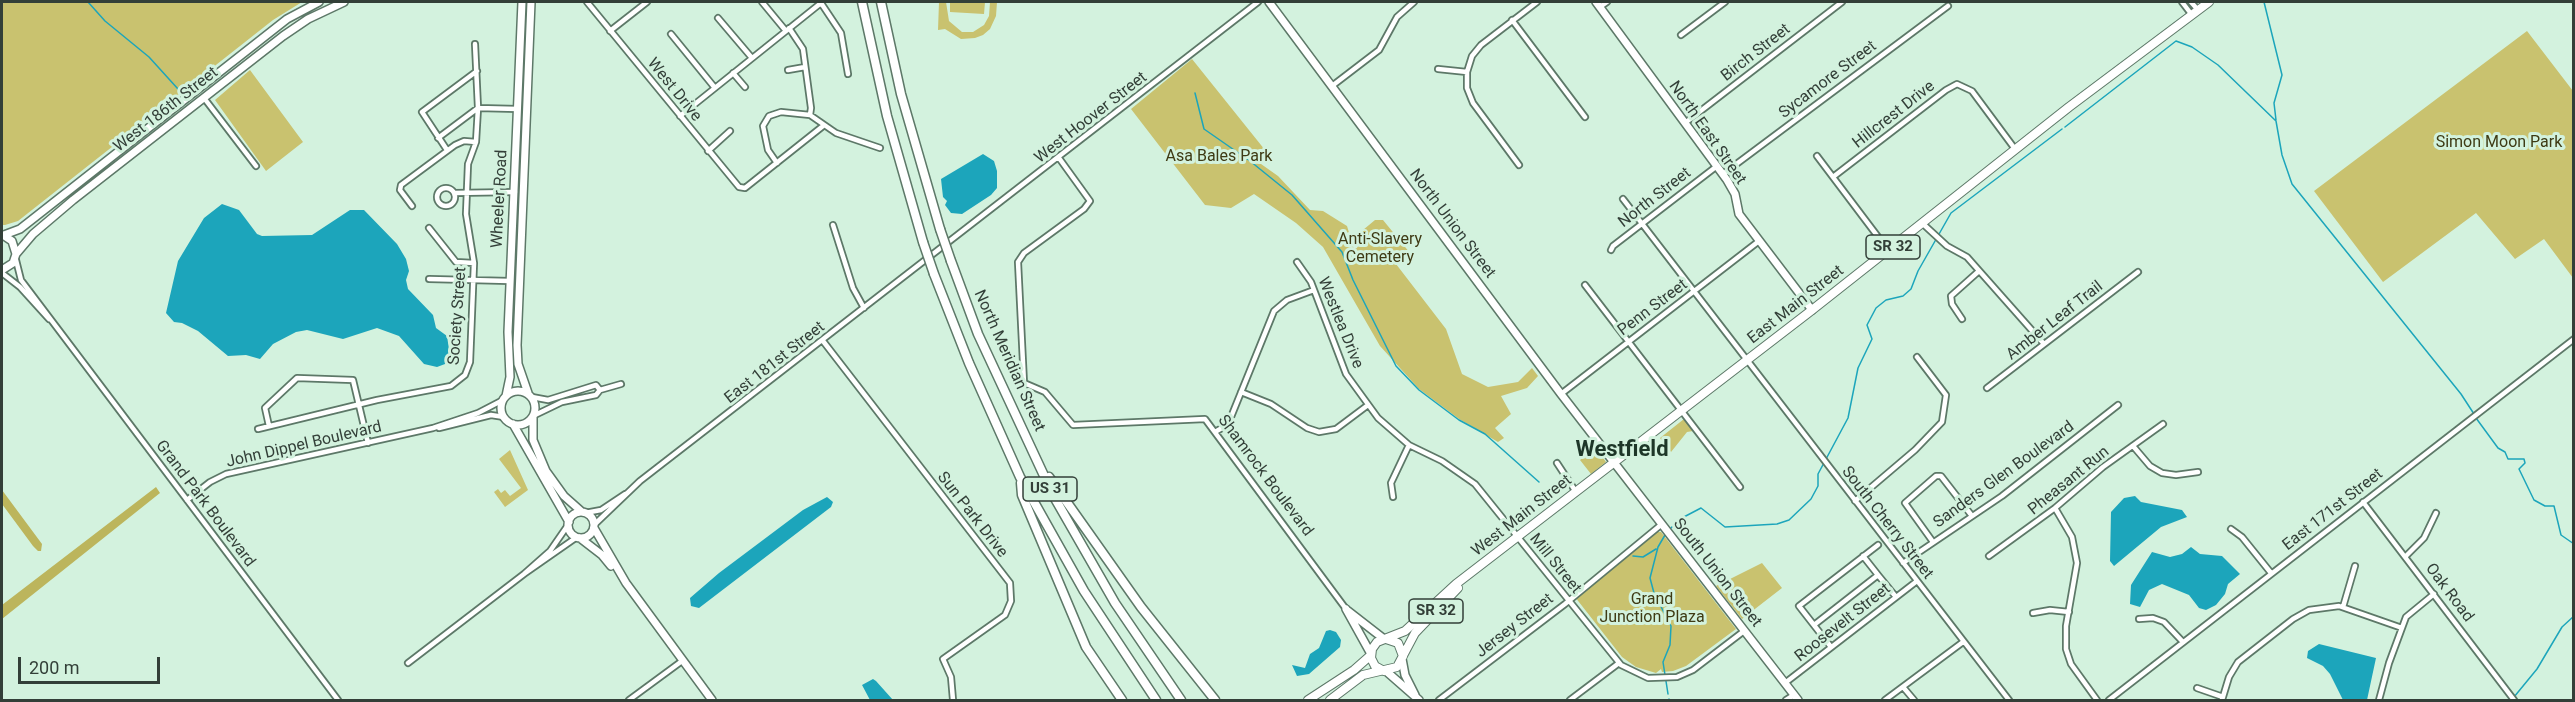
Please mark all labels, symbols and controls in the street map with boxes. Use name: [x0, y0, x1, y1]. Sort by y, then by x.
street label: Birch Street: [1718, 20, 1794, 86]
street label: Sycamore Street: [1775, 37, 1881, 123]
street label: West Drive: [643, 54, 705, 126]
street label: West 186th Street: [110, 63, 222, 157]
street label: West Hoover Street: [1031, 68, 1151, 168]
street label: Hillcrest Drive: [1849, 77, 1939, 153]
street label: North East Street: [1664, 78, 1750, 188]
park label: Simon Moon Park: [2436, 133, 2562, 153]
park label: Asa Bales Park: [1166, 147, 1272, 167]
street label: Wheeler Road: [488, 149, 512, 249]
street label: North Street: [1615, 164, 1695, 232]
street label: North Union Street: [1405, 166, 1499, 282]
park label: Anti-Slavery Cemetery: [1338, 230, 1422, 268]
road number: SR 32: [1866, 235, 1920, 259]
street label: East Main Street: [1744, 261, 1848, 349]
street label: Society Street: [445, 266, 471, 366]
street label: Westlea Drive: [1313, 274, 1367, 372]
street label: Penn Street: [1614, 276, 1692, 340]
street label: Amber Leaf Trail: [2003, 277, 2107, 365]
street label: North Meridian Street: [969, 287, 1049, 435]
street label: East 181st Street: [721, 318, 829, 408]
street label: Shamrock Boulevard: [1213, 412, 1317, 540]
street label: John Dippel Boulevard: [224, 418, 384, 472]
street label: Sanders Glen Boulevard: [1930, 418, 2078, 532]
street label: Grand Park Boulevard: [151, 437, 259, 571]
district label: Westfield: [1575, 437, 1669, 463]
street label: Pheasant Run: [2025, 443, 2113, 519]
street label: South Cherry Street: [1837, 463, 1937, 583]
street label: East 171st Street: [2279, 465, 2387, 555]
street label: Sun Park Drive: [933, 468, 1011, 562]
street label: West Main Street: [1468, 471, 1576, 561]
road number: US 31: [1023, 477, 1077, 501]
street label: South Union Street: [1669, 515, 1765, 631]
street label: Mill Street: [1525, 530, 1585, 598]
street label: Oak Road: [2421, 560, 2477, 626]
street label: Roosevelt Street: [1791, 580, 1895, 666]
street label: Jersey Street: [1472, 590, 1558, 662]
park label: Grand Junction Plaza: [1599, 590, 1705, 628]
road number: SR 32: [1409, 599, 1463, 623]
scale bar: [21, 645, 164, 683]
text: 200 m: [29, 657, 80, 678]

